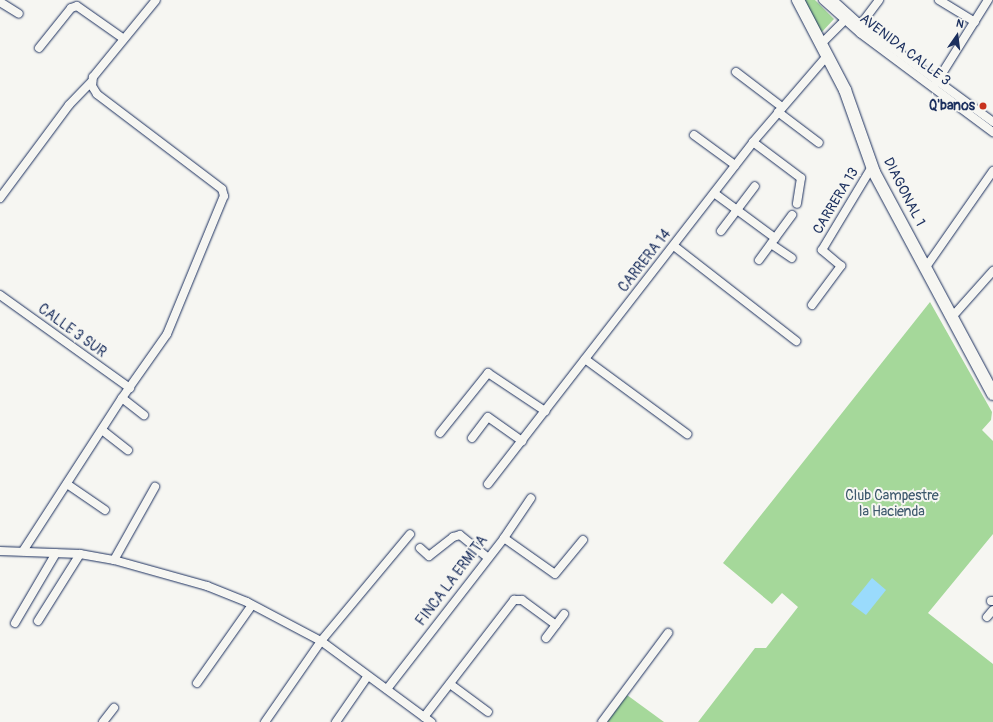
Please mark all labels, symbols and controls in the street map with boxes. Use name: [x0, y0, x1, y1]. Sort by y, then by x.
street label: AVENIDA CALLE 3: [856, 10, 954, 90]
north arrow: [937, 16, 977, 56]
text: N: [955, 17, 965, 31]
place label: Q'banos: [929, 98, 975, 114]
marker: Q'banos: [978, 101, 988, 111]
street label: DIAGONAL 1: [880, 155, 928, 229]
street label: CARRERA 13: [810, 165, 862, 237]
street label: CARRERA 14: [615, 226, 675, 296]
street label: CALLE 3 SUR: [35, 301, 109, 361]
park label: Club Campestre la Hacienda: [845, 488, 939, 520]
street label: FINCA LA ERMITA: [413, 533, 491, 629]

